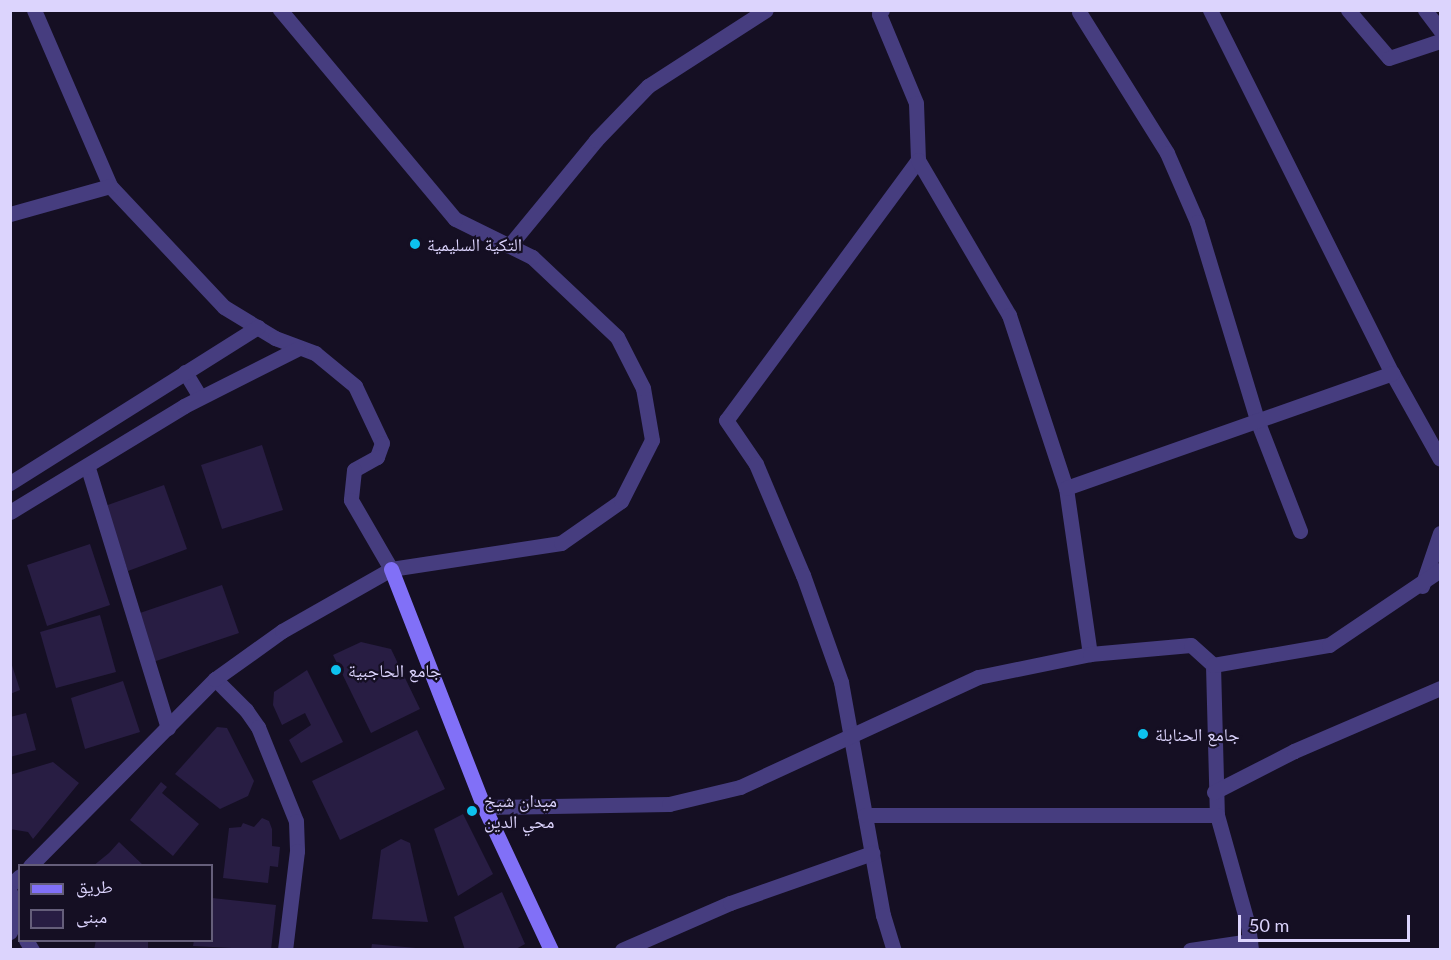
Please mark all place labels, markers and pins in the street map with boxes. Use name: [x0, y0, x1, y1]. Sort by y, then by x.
place label: التكية السليمية: [427, 233, 522, 255]
marker: التكية السليمية: [408, 237, 422, 251]
place label: جامع الحاجبية: [348, 659, 441, 681]
marker: جامع الحاجبية: [329, 663, 343, 677]
place label: جامع الحنابلة: [1155, 723, 1240, 745]
marker: جامع الحنابلة: [1136, 727, 1150, 741]
place label: ميدان شيخ محي الدين: [484, 790, 557, 832]
marker: ميدان شيخ محي الدين: [465, 804, 479, 818]

